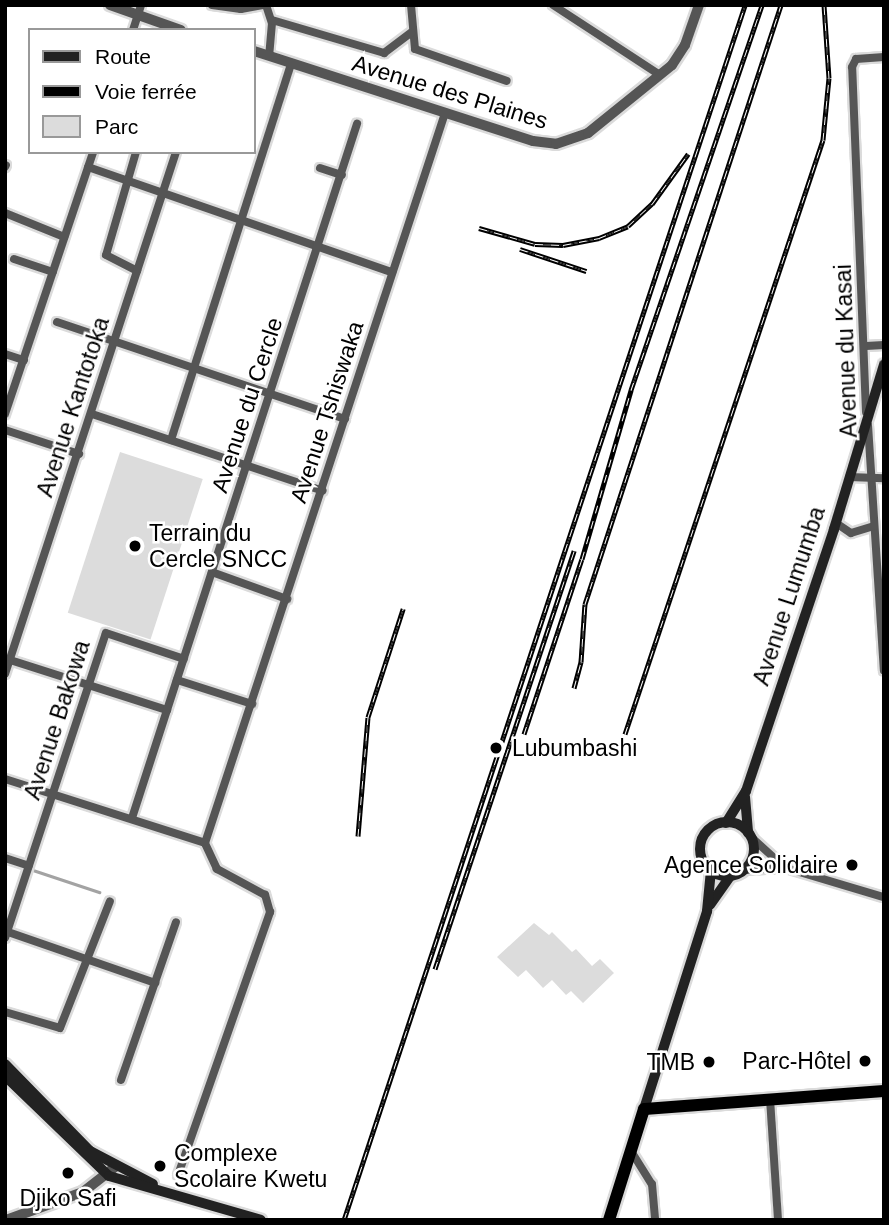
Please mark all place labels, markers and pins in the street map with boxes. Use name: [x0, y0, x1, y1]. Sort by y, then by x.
place label: Terrain du Cercle SNCC: [149, 519, 287, 573]
marker: Terrain du Cercle SNCC: [127, 538, 143, 554]
place label: Lubumbashi: [512, 734, 637, 762]
marker: Lubumbashi: [486, 738, 506, 758]
place label: Agence Solidaire: [664, 851, 838, 879]
marker: Agence Solidaire: [844, 857, 860, 873]
place label: Parc-Hôtel: [742, 1047, 851, 1075]
place label: TMB: [646, 1048, 695, 1076]
marker: Parc-Hôtel: [857, 1053, 873, 1069]
marker: TMB: [701, 1054, 717, 1070]
place label: Complexe Scolaire Kwetu: [174, 1139, 327, 1193]
marker: Complexe Scolaire Kwetu: [152, 1158, 168, 1174]
marker: Djiko Safi: [60, 1165, 76, 1181]
place label: Djiko Safi: [19, 1184, 117, 1212]

